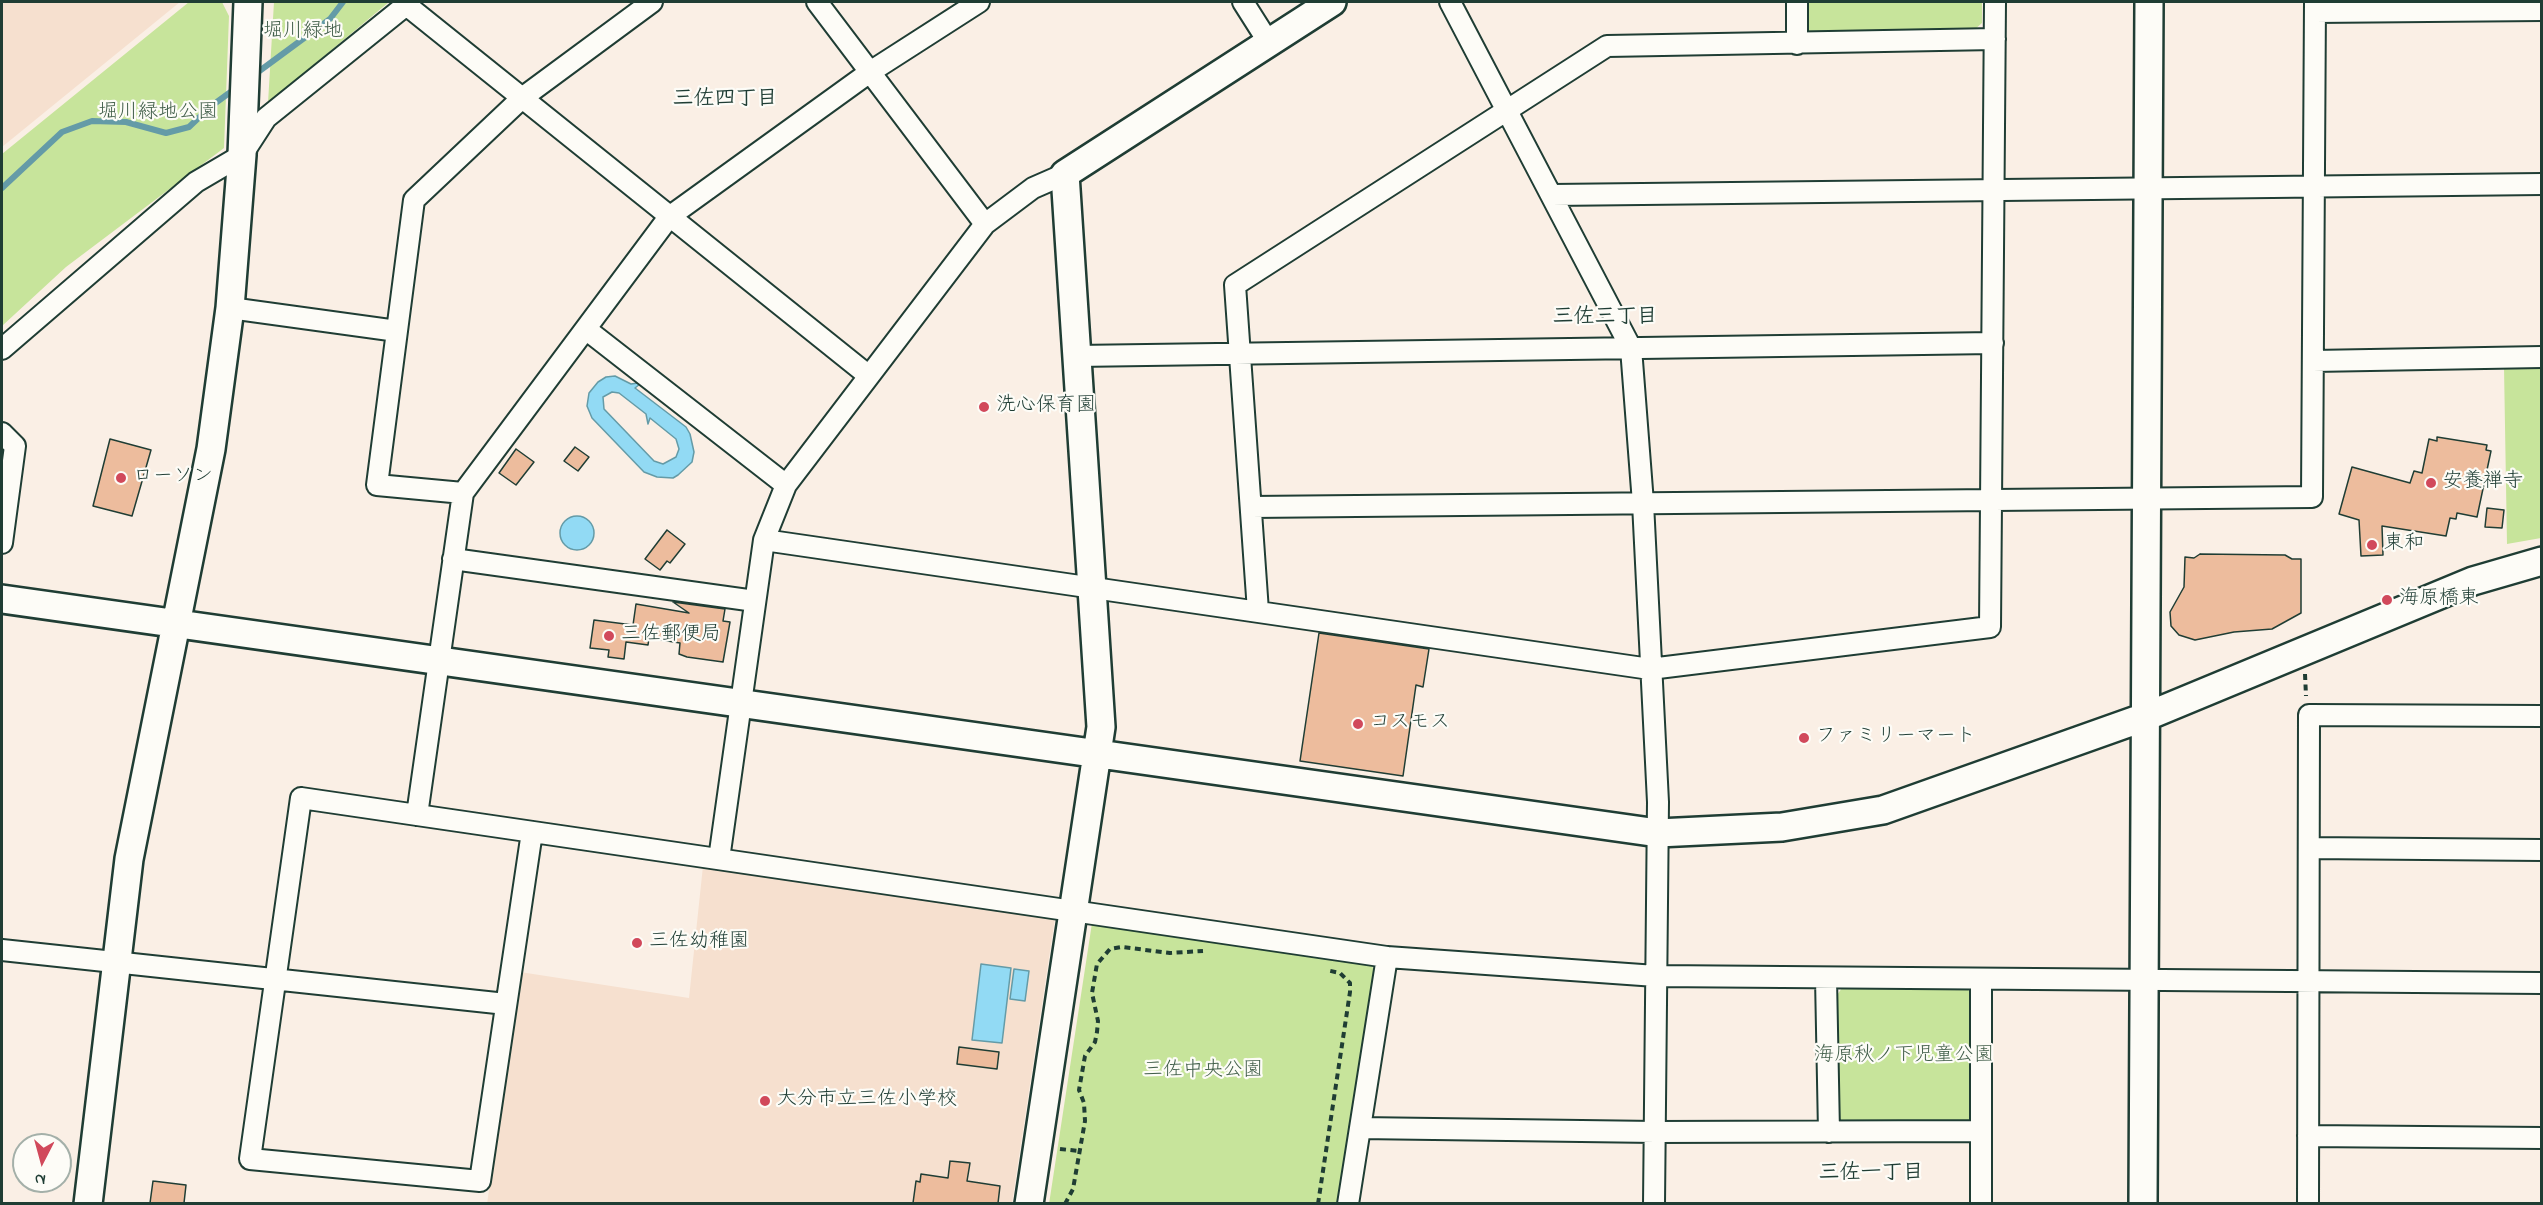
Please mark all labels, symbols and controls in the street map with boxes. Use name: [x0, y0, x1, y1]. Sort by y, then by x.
park label: 堀川緑地: [263, 21, 343, 45]
district label: 三佐四丁目: [673, 88, 777, 114]
park label: 堀川緑地公園: [98, 102, 218, 126]
district label: 三佐三丁目: [1553, 306, 1657, 332]
place label: 洗心保育園: [996, 395, 1096, 419]
marker: 洗心保育園: [977, 400, 991, 414]
place label: ローソン: [133, 466, 213, 490]
marker: ローソン: [114, 471, 128, 485]
place label: 安養禅寺: [2443, 471, 2523, 495]
marker: 安養禅寺: [2424, 476, 2438, 490]
place label: 東和: [2384, 533, 2424, 557]
marker: 東和: [2365, 538, 2379, 552]
place label: 海原橋東: [2399, 588, 2479, 612]
marker: 海原橋東: [2380, 593, 2394, 607]
place label: 三佐郵便局: [621, 624, 721, 648]
marker: 三佐郵便局: [602, 629, 616, 643]
place label: コスモス: [1370, 712, 1450, 736]
marker: コスモス: [1351, 717, 1365, 731]
place label: ファミリーマート: [1816, 726, 1976, 750]
marker: ファミリーマート: [1797, 731, 1811, 745]
place label: 三佐幼稚園: [649, 931, 749, 955]
marker: 三佐幼稚園: [630, 936, 644, 950]
park label: 海原秋ノ下児童公園: [1814, 1045, 1994, 1069]
park label: 三佐中央公園: [1143, 1060, 1263, 1084]
place label: 大分市立三佐小学校: [777, 1089, 957, 1113]
marker: 大分市立三佐小学校: [758, 1094, 772, 1108]
north arrow: [12, 1133, 72, 1193]
district label: 三佐一丁目: [1819, 1162, 1923, 1188]
text: N: [34, 1166, 47, 1191]

